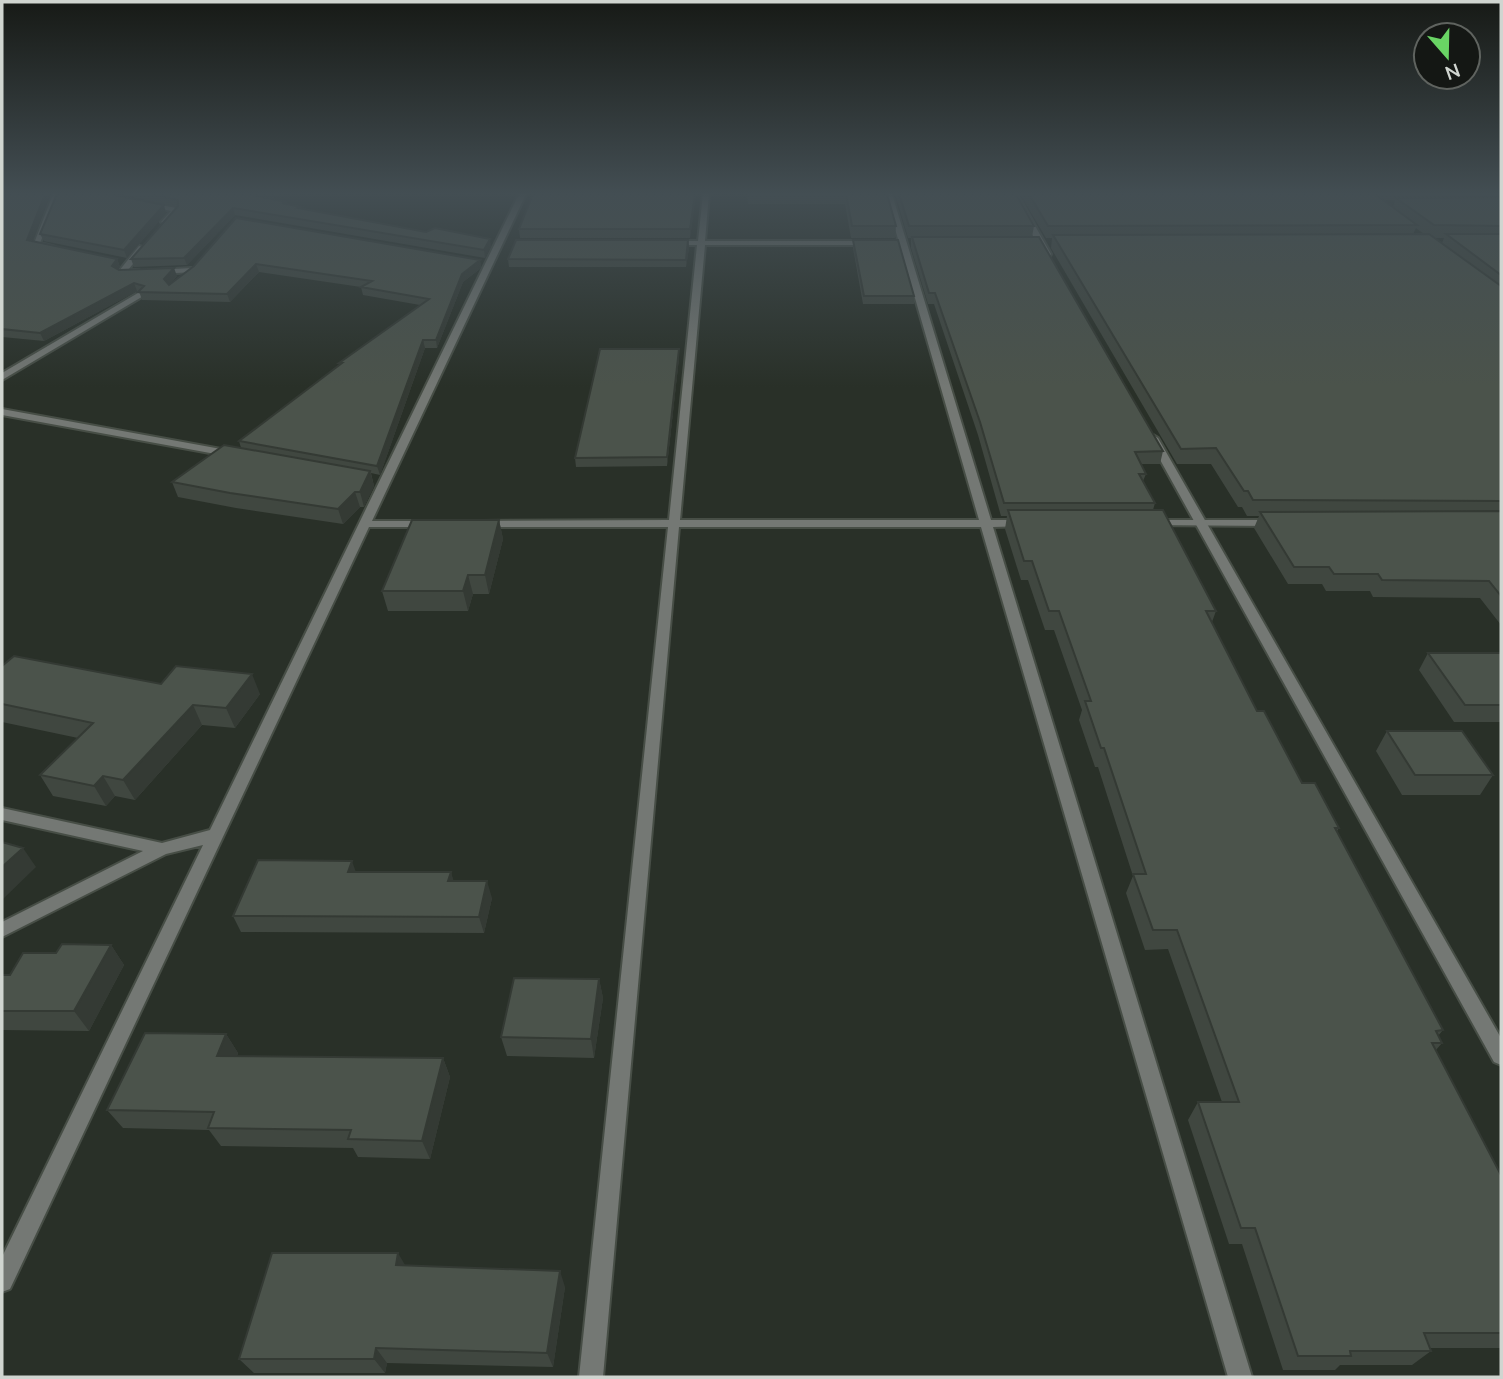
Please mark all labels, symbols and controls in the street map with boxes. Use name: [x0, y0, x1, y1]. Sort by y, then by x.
north arrow: [1412, 21, 1482, 91]
text: N: [1441, 56, 1464, 86]

